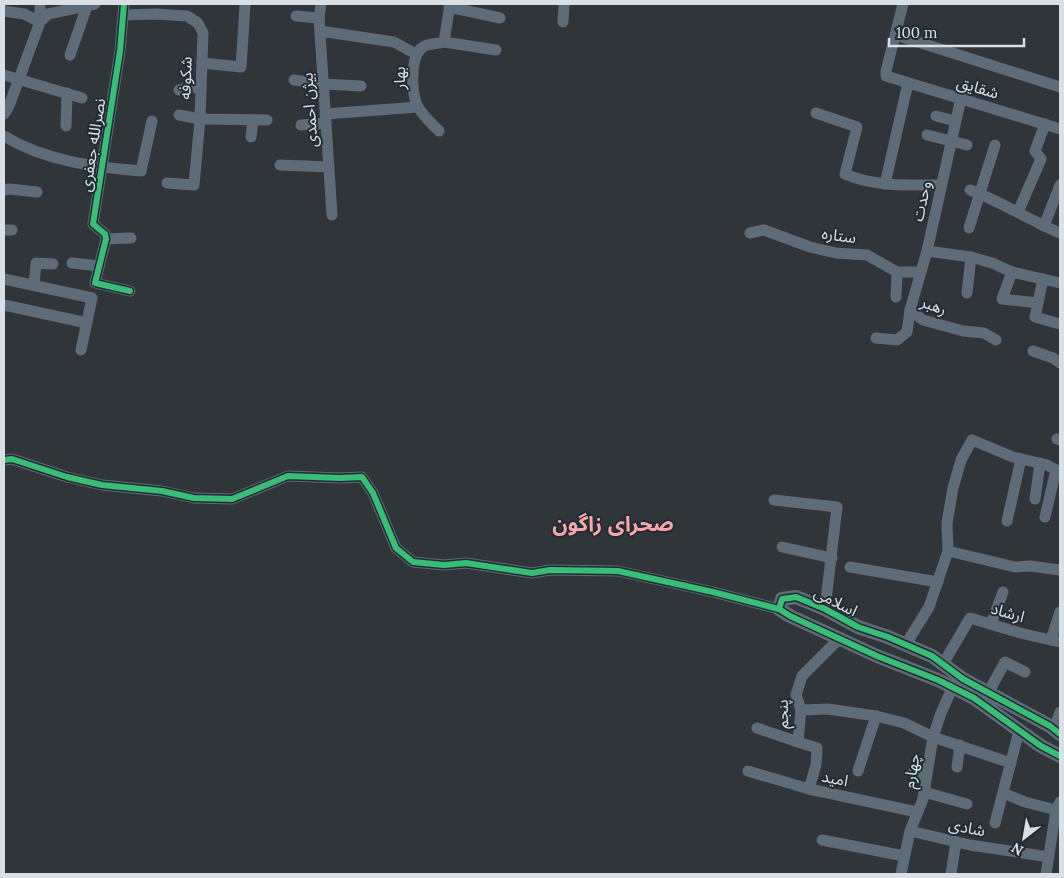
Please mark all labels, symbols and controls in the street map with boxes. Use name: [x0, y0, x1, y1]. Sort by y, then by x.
scale bar: [889, 15, 1024, 47]
text: 100 m: [896, 23, 937, 42]
street label: شکوفه: [174, 56, 196, 100]
street label: بهار: [389, 67, 409, 90]
street label: شقایق: [954, 71, 1001, 104]
street label: بیژن احمدی: [296, 72, 322, 148]
street label: نصرالله جعفری: [75, 97, 109, 193]
street label: وحدت: [907, 179, 935, 223]
street label: ستاره: [820, 223, 858, 247]
street label: رهبر: [917, 291, 950, 319]
district label: صحرای زاگون: [552, 510, 674, 537]
street label: اسلامی: [811, 582, 861, 620]
street label: ارشاد: [989, 598, 1027, 626]
street label: پنجم: [772, 699, 795, 729]
street label: چهارم: [898, 752, 927, 790]
street label: امید: [820, 766, 850, 790]
north arrow: [999, 813, 1049, 863]
street label: شادی: [947, 814, 987, 840]
text: N: [1008, 839, 1027, 860]

